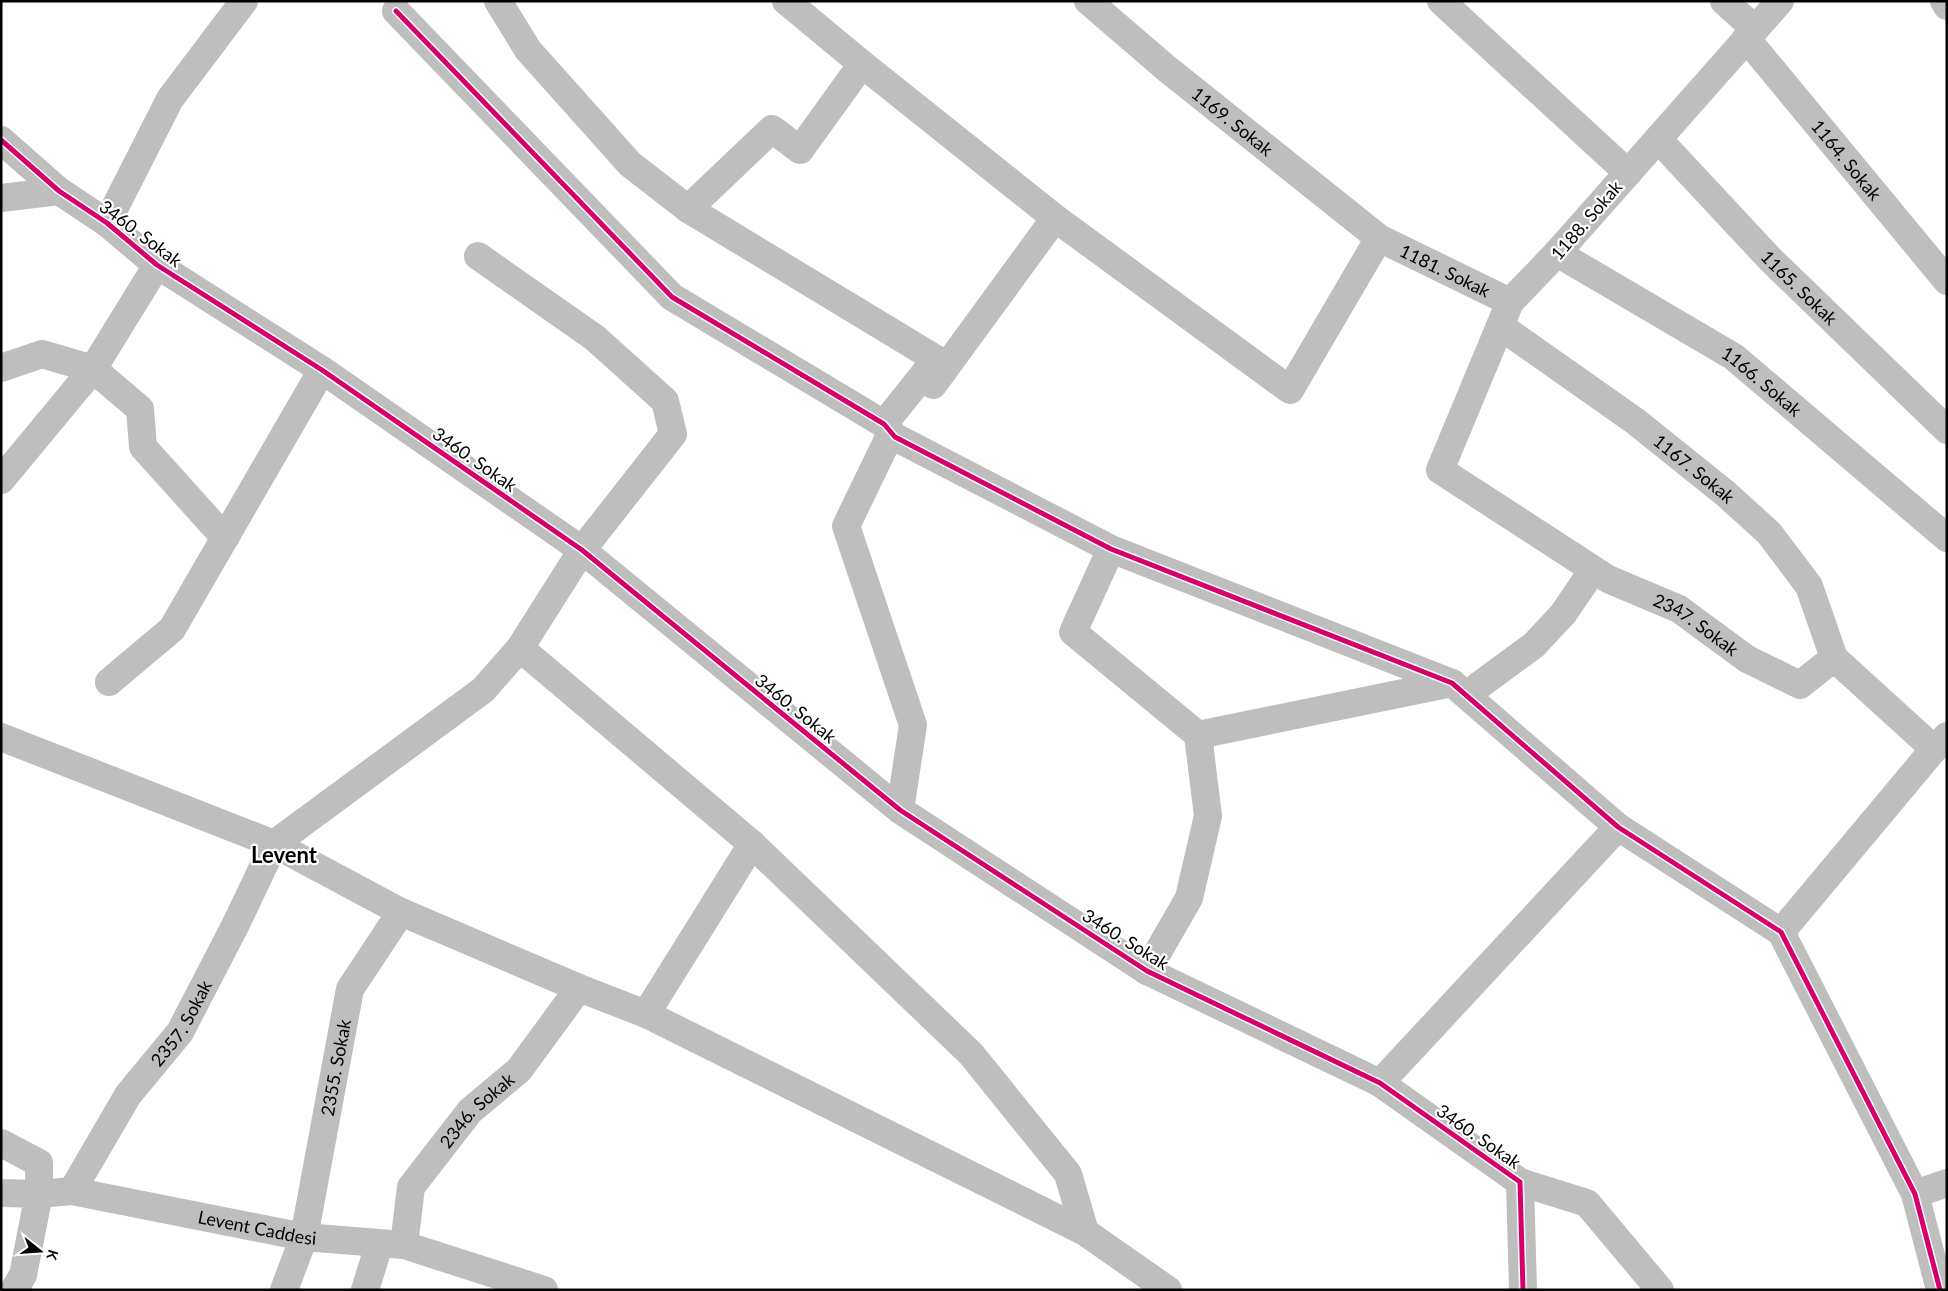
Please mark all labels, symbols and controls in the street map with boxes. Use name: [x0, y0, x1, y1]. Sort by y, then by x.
street label: 1169. Sokak: [1187, 82, 1278, 161]
street label: 1164. Sokak: [1807, 115, 1887, 205]
street label: 1188. Sokak: [1546, 175, 1627, 264]
street label: 3460. Sokak: [95, 195, 187, 272]
street label: 1181. Sokak: [1396, 239, 1495, 302]
street label: 1165. Sokak: [1756, 246, 1843, 330]
street label: 1166. Sokak: [1718, 341, 1807, 421]
street label: 3460. Sokak: [429, 422, 522, 497]
street label: 1167. Sokak: [1649, 429, 1740, 508]
street label: 2347. Sokak: [1650, 588, 1744, 661]
street label: 3460. Sokak: [751, 669, 842, 748]
district label: Levent: [251, 841, 318, 868]
street label: 3460. Sokak: [1079, 904, 1174, 975]
street label: 2357. Sokak: [146, 975, 216, 1070]
street label: 2355. Sokak: [316, 1017, 355, 1118]
street label: 2346. Sokak: [435, 1067, 519, 1152]
street label: 3460. Sokak: [1433, 1099, 1526, 1174]
street label: Levent Caddesi: [196, 1205, 317, 1249]
north arrow: [15, 1226, 65, 1276]
text: K: [43, 1248, 62, 1262]

